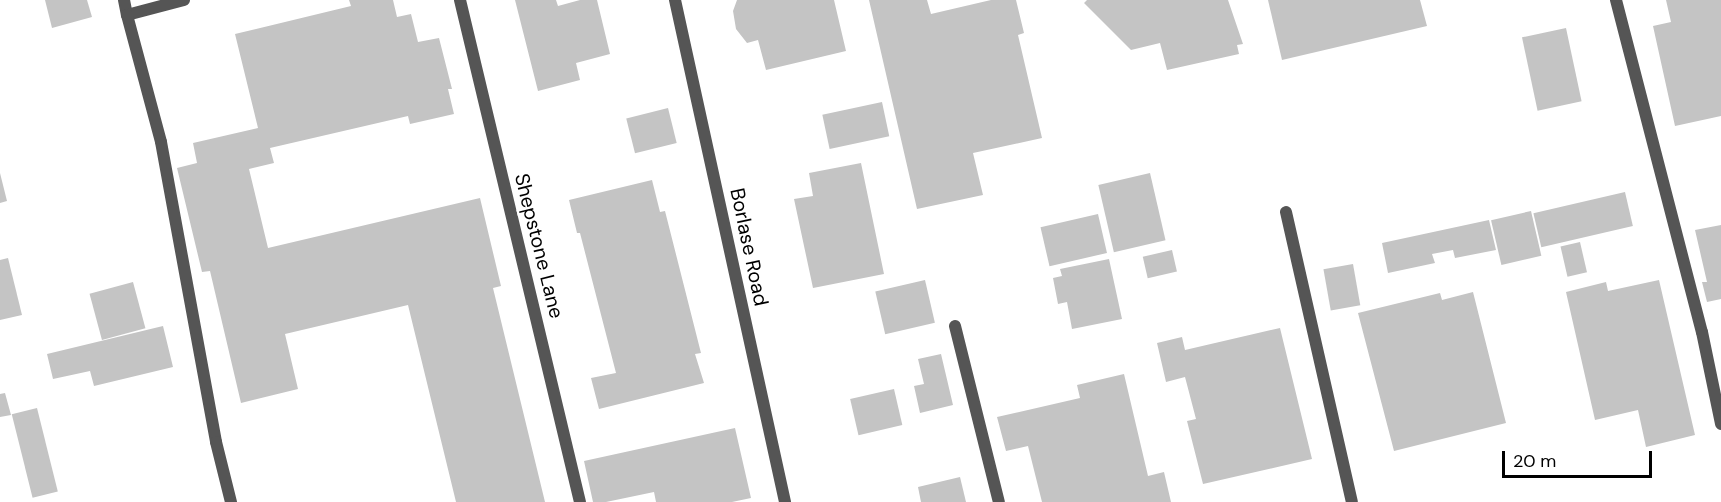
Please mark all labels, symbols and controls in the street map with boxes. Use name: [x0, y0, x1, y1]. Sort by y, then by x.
street label: Shepstone Lane: [509, 171, 569, 321]
street label: Borlase Road: [725, 186, 773, 308]
scale bar: [1505, 439, 1655, 477]
text: 20 m: [1513, 449, 1556, 473]

